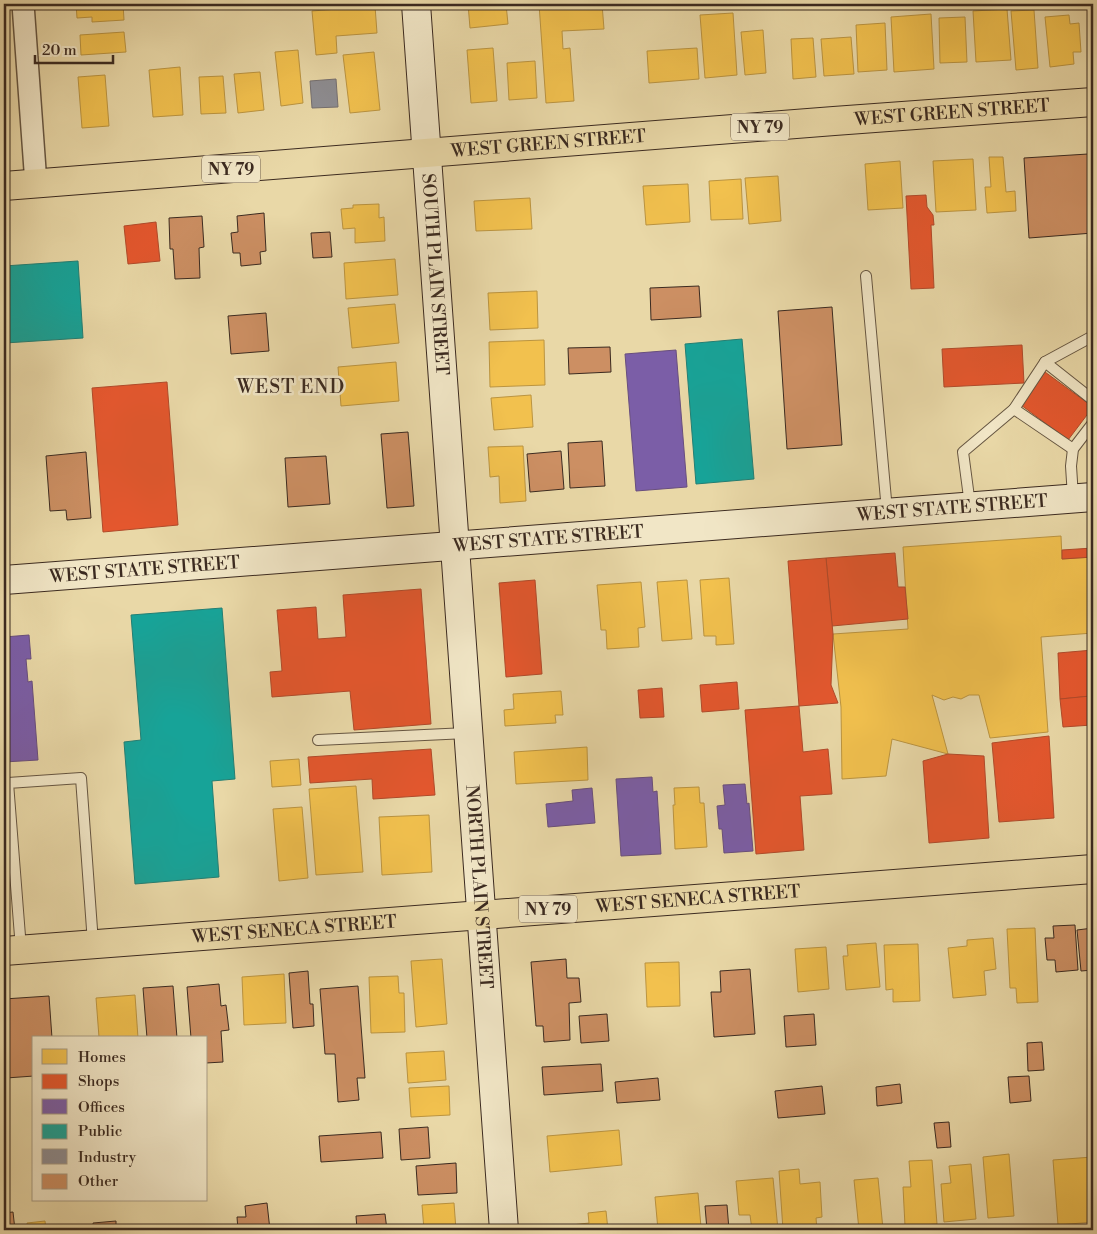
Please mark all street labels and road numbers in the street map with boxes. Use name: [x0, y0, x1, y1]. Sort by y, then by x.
street label: WEST GREEN STREET: [853, 94, 1051, 132]
road number: NY 79: [731, 114, 789, 140]
street label: WEST GREEN STREET: [449, 125, 647, 163]
road number: NY 79: [202, 156, 260, 182]
street label: SOUTH PLAIN STREET: [416, 173, 454, 376]
street label: WEST STATE STREET: [855, 489, 1049, 527]
street label: WEST STATE STREET: [451, 520, 645, 558]
street label: WEST STATE STREET: [47, 551, 241, 589]
street label: NORTH PLAIN STREET: [460, 784, 498, 990]
street label: WEST SENECA STREET: [594, 880, 802, 918]
road number: NY 79: [519, 896, 577, 922]
street label: WEST SENECA STREET: [190, 910, 398, 949]

